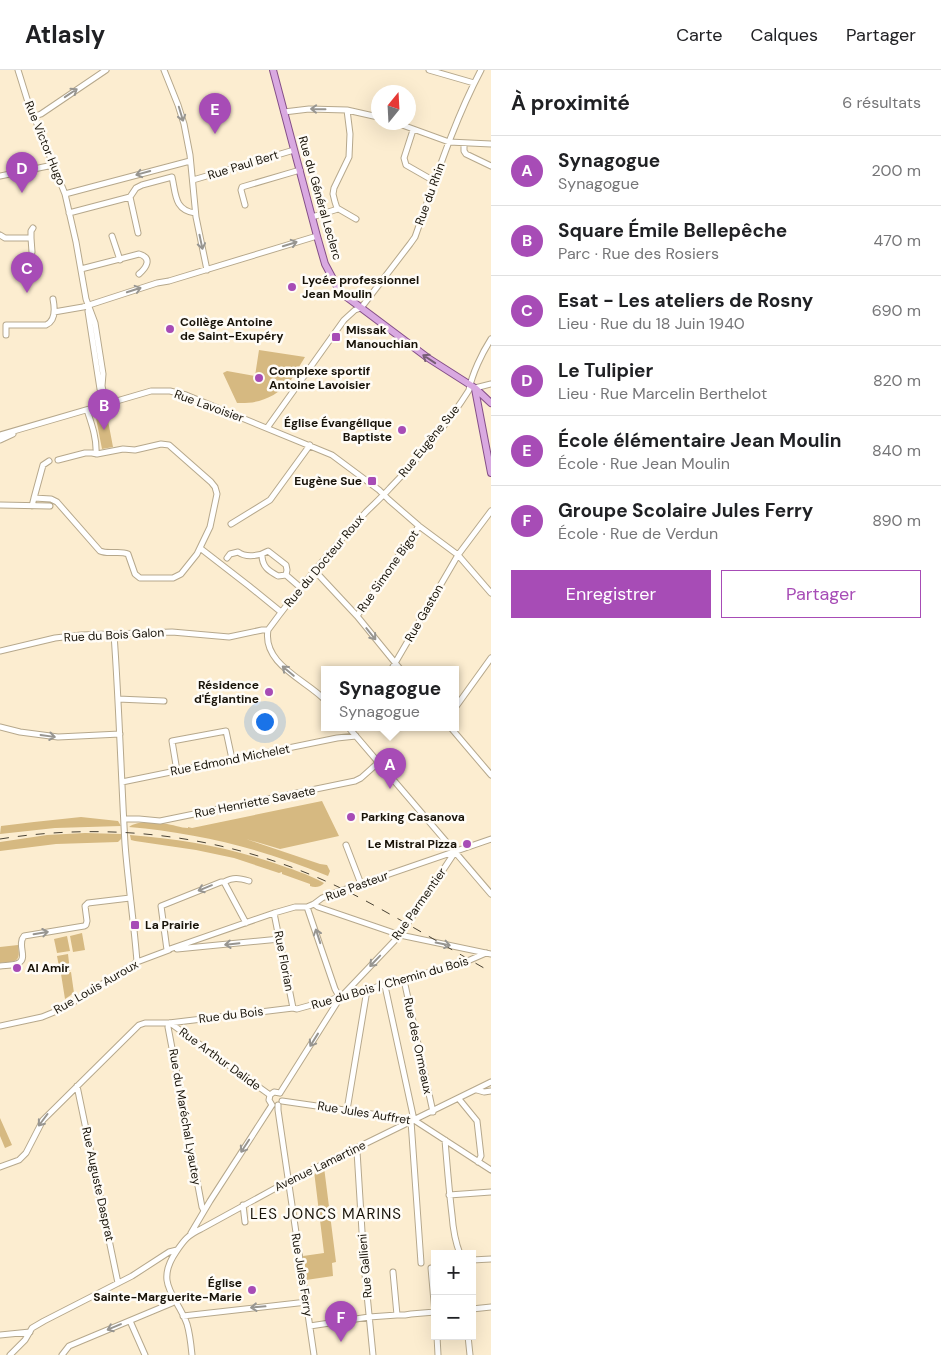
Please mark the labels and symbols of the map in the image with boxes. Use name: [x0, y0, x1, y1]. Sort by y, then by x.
north arrow: [371, 85, 416, 130]
one-way arrow: [63, 88, 77, 98]
pin: E: [199, 93, 231, 134]
street label: Rue Victor Hugo: [21, 98, 69, 188]
one-way arrow: [310, 104, 326, 114]
one-way arrow: [176, 106, 186, 122]
street label: Rue du Général Leclerc: [295, 134, 345, 262]
street label: Rue Paul Bert: [206, 147, 281, 183]
pin: D: [6, 152, 38, 193]
street label: Rue du Rhin: [411, 160, 449, 227]
one-way arrow: [135, 169, 151, 178]
one-way arrow: [197, 234, 206, 250]
one-way arrow: [281, 239, 297, 249]
pin: C: [11, 252, 43, 293]
place label: Lycée professionnel Jean Moulin: [302, 272, 419, 302]
marker: Lycée professionnel Jean Moulin: [286, 281, 298, 293]
one-way arrow: [126, 285, 142, 295]
place label: Collège Antoine de Saint-Exupéry: [180, 314, 284, 344]
place label: Missak Manouchian: [346, 322, 418, 352]
marker: Collège Antoine de Saint-Exupéry: [164, 323, 176, 335]
marker: Missak Manouchian: [330, 331, 342, 343]
one-way arrow: [422, 354, 436, 364]
place label: Complexe sportif Antoine Lavoisier: [269, 363, 371, 393]
marker: Complexe sportif Antoine Lavoisier: [253, 372, 265, 384]
street label: Rue Lavoisier: [172, 386, 246, 426]
pin: B: [88, 389, 120, 430]
street label: Rue Eugène Sue: [395, 401, 463, 480]
place label: Église Évangélique Baptiste: [284, 415, 392, 445]
marker: Église Évangélique Baptiste: [396, 424, 408, 436]
place label: Eugène Sue: [294, 473, 362, 489]
marker: Eugène Sue: [366, 475, 378, 487]
street label: Rue du Docteur Roux: [281, 511, 368, 611]
street label: Rue Simone Bigot: [354, 527, 422, 615]
street label: Rue Gaston: [401, 581, 447, 645]
street label: Rue du Bois Galon: [63, 624, 165, 646]
one-way arrow: [365, 627, 376, 640]
one-way arrow: [282, 665, 295, 676]
place label: Résidence d'Églantine: [194, 677, 259, 707]
marker: Résidence d'Églantine: [263, 686, 275, 698]
your location: [252, 709, 278, 735]
one-way arrow: [40, 731, 56, 741]
street label: Rue Edmond Michelet: [169, 741, 291, 779]
pin: A: [374, 748, 406, 789]
street label: Rue Henriette Savaete: [193, 782, 317, 822]
place label: Parking Casanova: [361, 809, 465, 825]
marker: Parking Casanova: [345, 811, 357, 823]
place label: Le Mistral Pizza: [368, 836, 457, 852]
marker: Le Mistral Pizza: [461, 838, 473, 850]
street label: Rue Parmentier: [388, 864, 450, 943]
street label: Rue Pasteur: [323, 867, 391, 905]
one-way arrow: [198, 884, 213, 894]
place label: La Prairie: [145, 917, 200, 933]
marker: La Prairie: [129, 919, 141, 931]
one-way arrow: [33, 928, 49, 938]
one-way arrow: [312, 928, 322, 944]
street label: Rue Florian: [270, 930, 298, 993]
one-way arrow: [224, 939, 240, 949]
one-way arrow: [435, 940, 451, 949]
street label: Rue du Bois / Chemin du Bois: [310, 953, 470, 1013]
one-way arrow: [369, 955, 381, 967]
street label: Rue Louis Auroux: [51, 956, 141, 1018]
place label: Al Amir: [27, 960, 70, 976]
marker: Al Amir: [11, 962, 23, 974]
street label: Rue des Ormeaux: [400, 996, 436, 1096]
street label: Rue du Bois: [198, 1003, 264, 1027]
street label: Rue Arthur Dalide: [176, 1024, 264, 1094]
one-way arrow: [308, 1032, 318, 1046]
street label: Rue du Maréchal Lyautey: [165, 1047, 205, 1187]
street label: Rue Jules Auffret: [316, 1098, 412, 1128]
one-way arrow: [38, 1113, 49, 1126]
street label: Rue Auguste Dasprat: [78, 1125, 118, 1243]
street label: Avenue Lamartine: [272, 1137, 369, 1195]
one-way arrow: [240, 1138, 250, 1152]
district label: LES JONCS MARINS: [250, 1204, 402, 1224]
street label: Rue Jules Ferry: [288, 1232, 317, 1318]
street label: Rue Gallieni: [354, 1233, 376, 1299]
place label: Église Sainte-Marguerite-Marie: [93, 1275, 242, 1305]
marker: Église Sainte-Marguerite-Marie: [246, 1284, 258, 1296]
pin: F: [325, 1301, 357, 1342]
one-way arrow: [250, 1302, 266, 1312]
one-way arrow: [107, 1323, 122, 1333]

